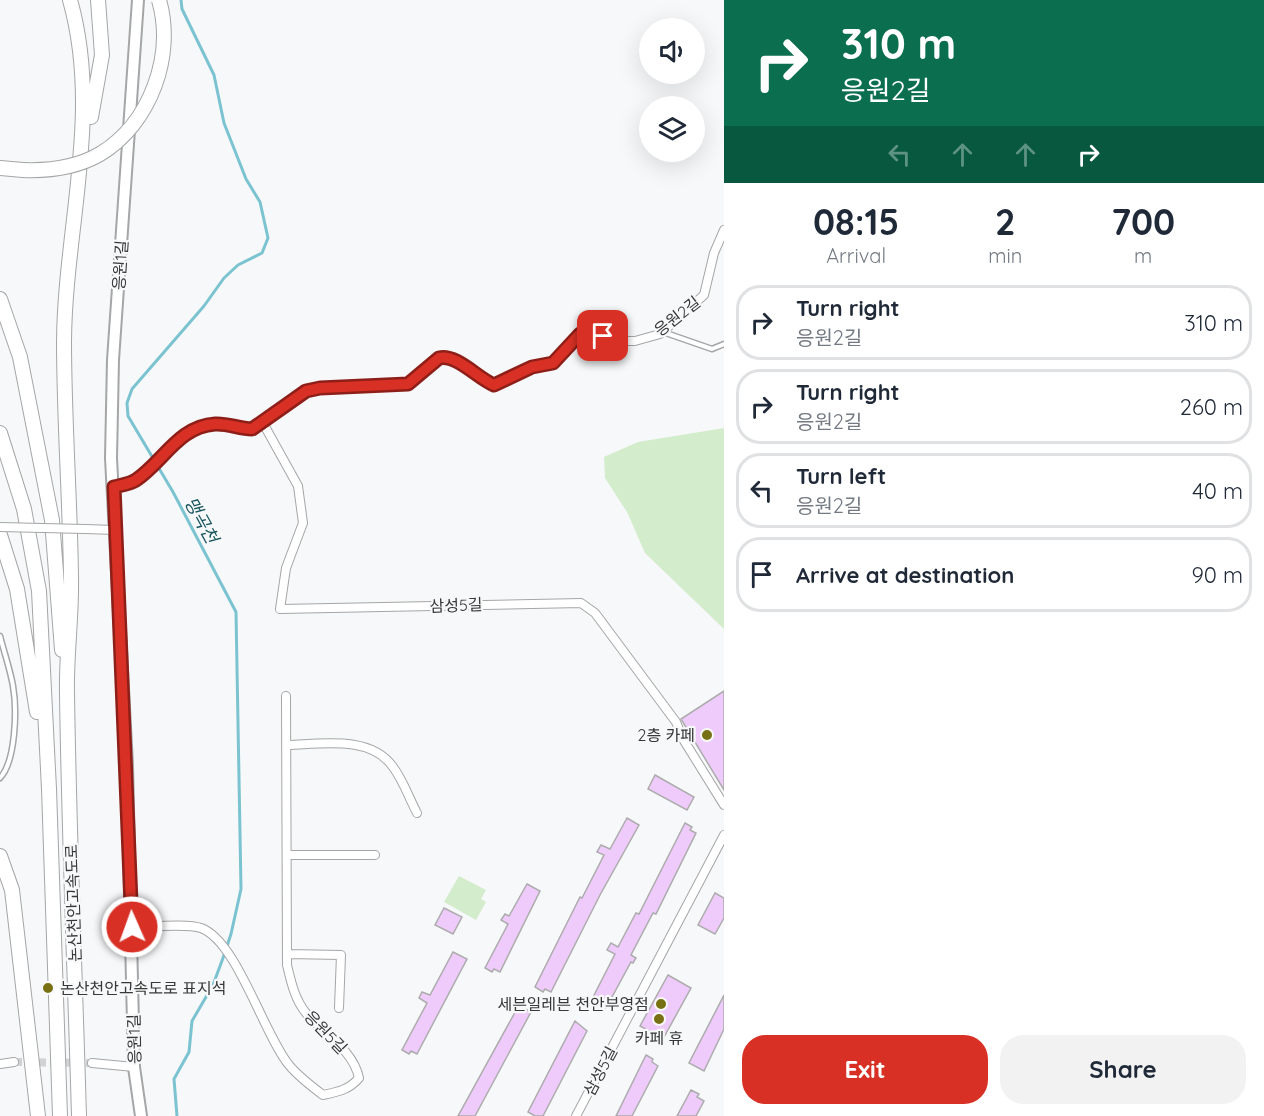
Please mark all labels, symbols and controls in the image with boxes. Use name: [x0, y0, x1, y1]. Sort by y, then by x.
text: 310 m: [841, 17, 956, 70]
map controls: [639, 18, 705, 162]
button: sound: [639, 18, 705, 84]
icon: right: [742, 24, 820, 102]
text: 응원2길: [841, 73, 930, 107]
button: layers: [639, 96, 705, 162]
icon: left: [883, 138, 916, 171]
icon: ahead: [946, 138, 979, 171]
icon: ahead: [1009, 138, 1042, 171]
icon: right: [1072, 138, 1105, 171]
text: 08:15: [813, 199, 899, 244]
text: 2: [995, 199, 1015, 244]
text: 700: [1111, 199, 1175, 244]
street label: 응원1길: [108, 239, 132, 291]
text: Arrival: [826, 243, 886, 268]
text: min: [988, 243, 1022, 268]
text: m: [1134, 243, 1152, 268]
street label: 응원2길: [650, 292, 704, 340]
text: Turn right: [796, 294, 900, 322]
icon: right: [745, 306, 778, 339]
text: 310 m: [1184, 309, 1243, 337]
pin: [577, 310, 628, 361]
icon: arrive: [586, 319, 619, 352]
text: 응원2길: [796, 325, 862, 350]
text: Turn right: [796, 378, 900, 406]
icon: right: [745, 390, 778, 423]
text: 260 m: [1180, 393, 1243, 421]
text: 응원2길: [796, 409, 862, 434]
text: Turn left: [796, 462, 886, 490]
icon: left: [745, 474, 778, 507]
text: 40 m: [1192, 477, 1243, 505]
water label: 맹곡천: [179, 492, 225, 549]
text: 응원2길: [796, 493, 862, 518]
icon: arrive: [745, 558, 778, 591]
text: Arrive at destination: [796, 561, 1014, 589]
text: 90 m: [1192, 561, 1243, 589]
street label: 삼성5길: [429, 594, 483, 616]
place label: 2층 카페: [638, 725, 695, 745]
marker: 2층 카페: [700, 728, 714, 742]
street label: 논산천안고속도로: [61, 844, 85, 962]
position arrow: [100, 895, 164, 959]
place label: 논산천안고속도로 표지석: [60, 978, 226, 998]
marker: 논산천안고속도로 표지석: [41, 981, 55, 995]
place label: 세븐일레븐 천안부영점: [497, 994, 649, 1014]
marker: 세븐일레븐 천안부영점: [654, 997, 668, 1011]
street label: 응원5길: [300, 1006, 352, 1058]
marker: 카페 휴: [652, 1012, 666, 1026]
street label: 응원1길: [124, 1014, 144, 1064]
place label: 카페 휴: [635, 1028, 683, 1048]
button: Exit: [742, 1035, 988, 1104]
button: Share: [1000, 1035, 1246, 1104]
street label: 삼성5길: [579, 1043, 621, 1099]

